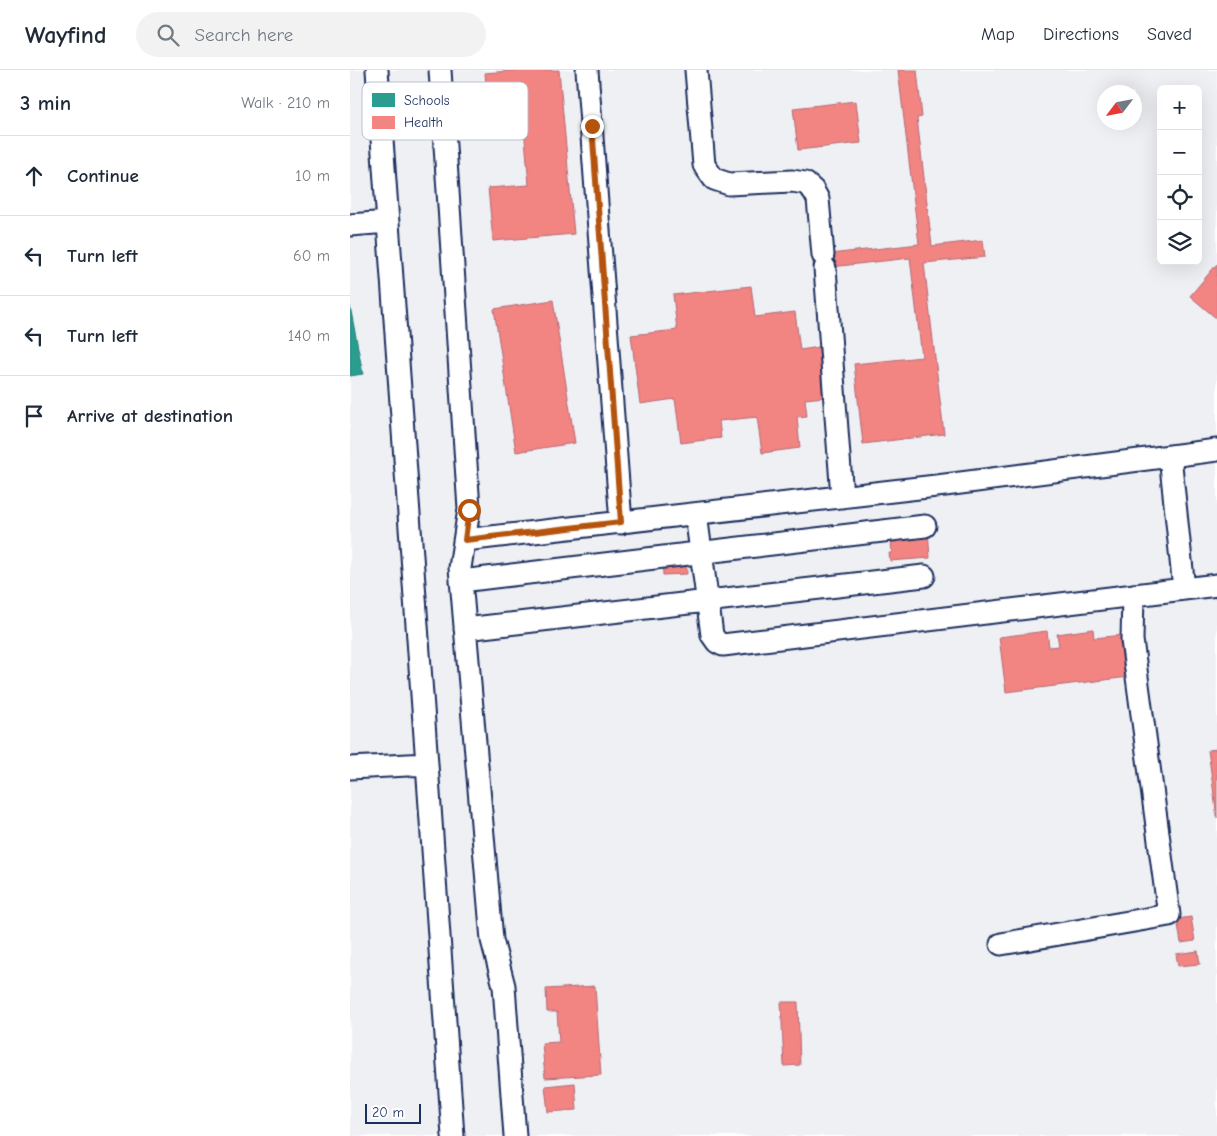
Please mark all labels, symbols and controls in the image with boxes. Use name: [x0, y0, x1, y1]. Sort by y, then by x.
search box: [136, 12, 486, 57]
text: Wayfind: [25, 21, 106, 49]
icon: search: [154, 21, 182, 49]
text: Search here: [194, 24, 293, 46]
text: Map: [981, 24, 1015, 45]
text: Directions: [1043, 24, 1119, 45]
text: Saved: [1147, 24, 1192, 45]
legend: [362, 82, 528, 140]
north arrow: [1097, 85, 1142, 130]
map controls: [1157, 85, 1202, 265]
button: +: [1157, 85, 1202, 130]
text: 3 min: [20, 91, 71, 115]
text: Schools: [404, 92, 450, 109]
text: Walk · 210 m: [241, 94, 330, 112]
text: Health: [404, 114, 443, 131]
route end: [581, 115, 604, 138]
button: −: [1157, 130, 1202, 175]
icon: ahead: [20, 162, 48, 190]
text: Continue: [67, 165, 139, 187]
text: 10 m: [295, 167, 330, 185]
button: locate: [1157, 175, 1202, 220]
button: layers: [1157, 220, 1202, 265]
icon: left: [20, 242, 48, 270]
text: Turn left: [67, 245, 138, 267]
text: 60 m: [293, 247, 330, 265]
icon: left: [20, 322, 48, 350]
text: Turn left: [67, 325, 138, 347]
text: 140 m: [288, 327, 330, 345]
icon: arrive: [20, 402, 48, 430]
text: Arrive at destination: [67, 405, 233, 427]
route start: [458, 499, 481, 522]
scale bar: [365, 1101, 421, 1124]
text: 20 m: [372, 1104, 404, 1121]

